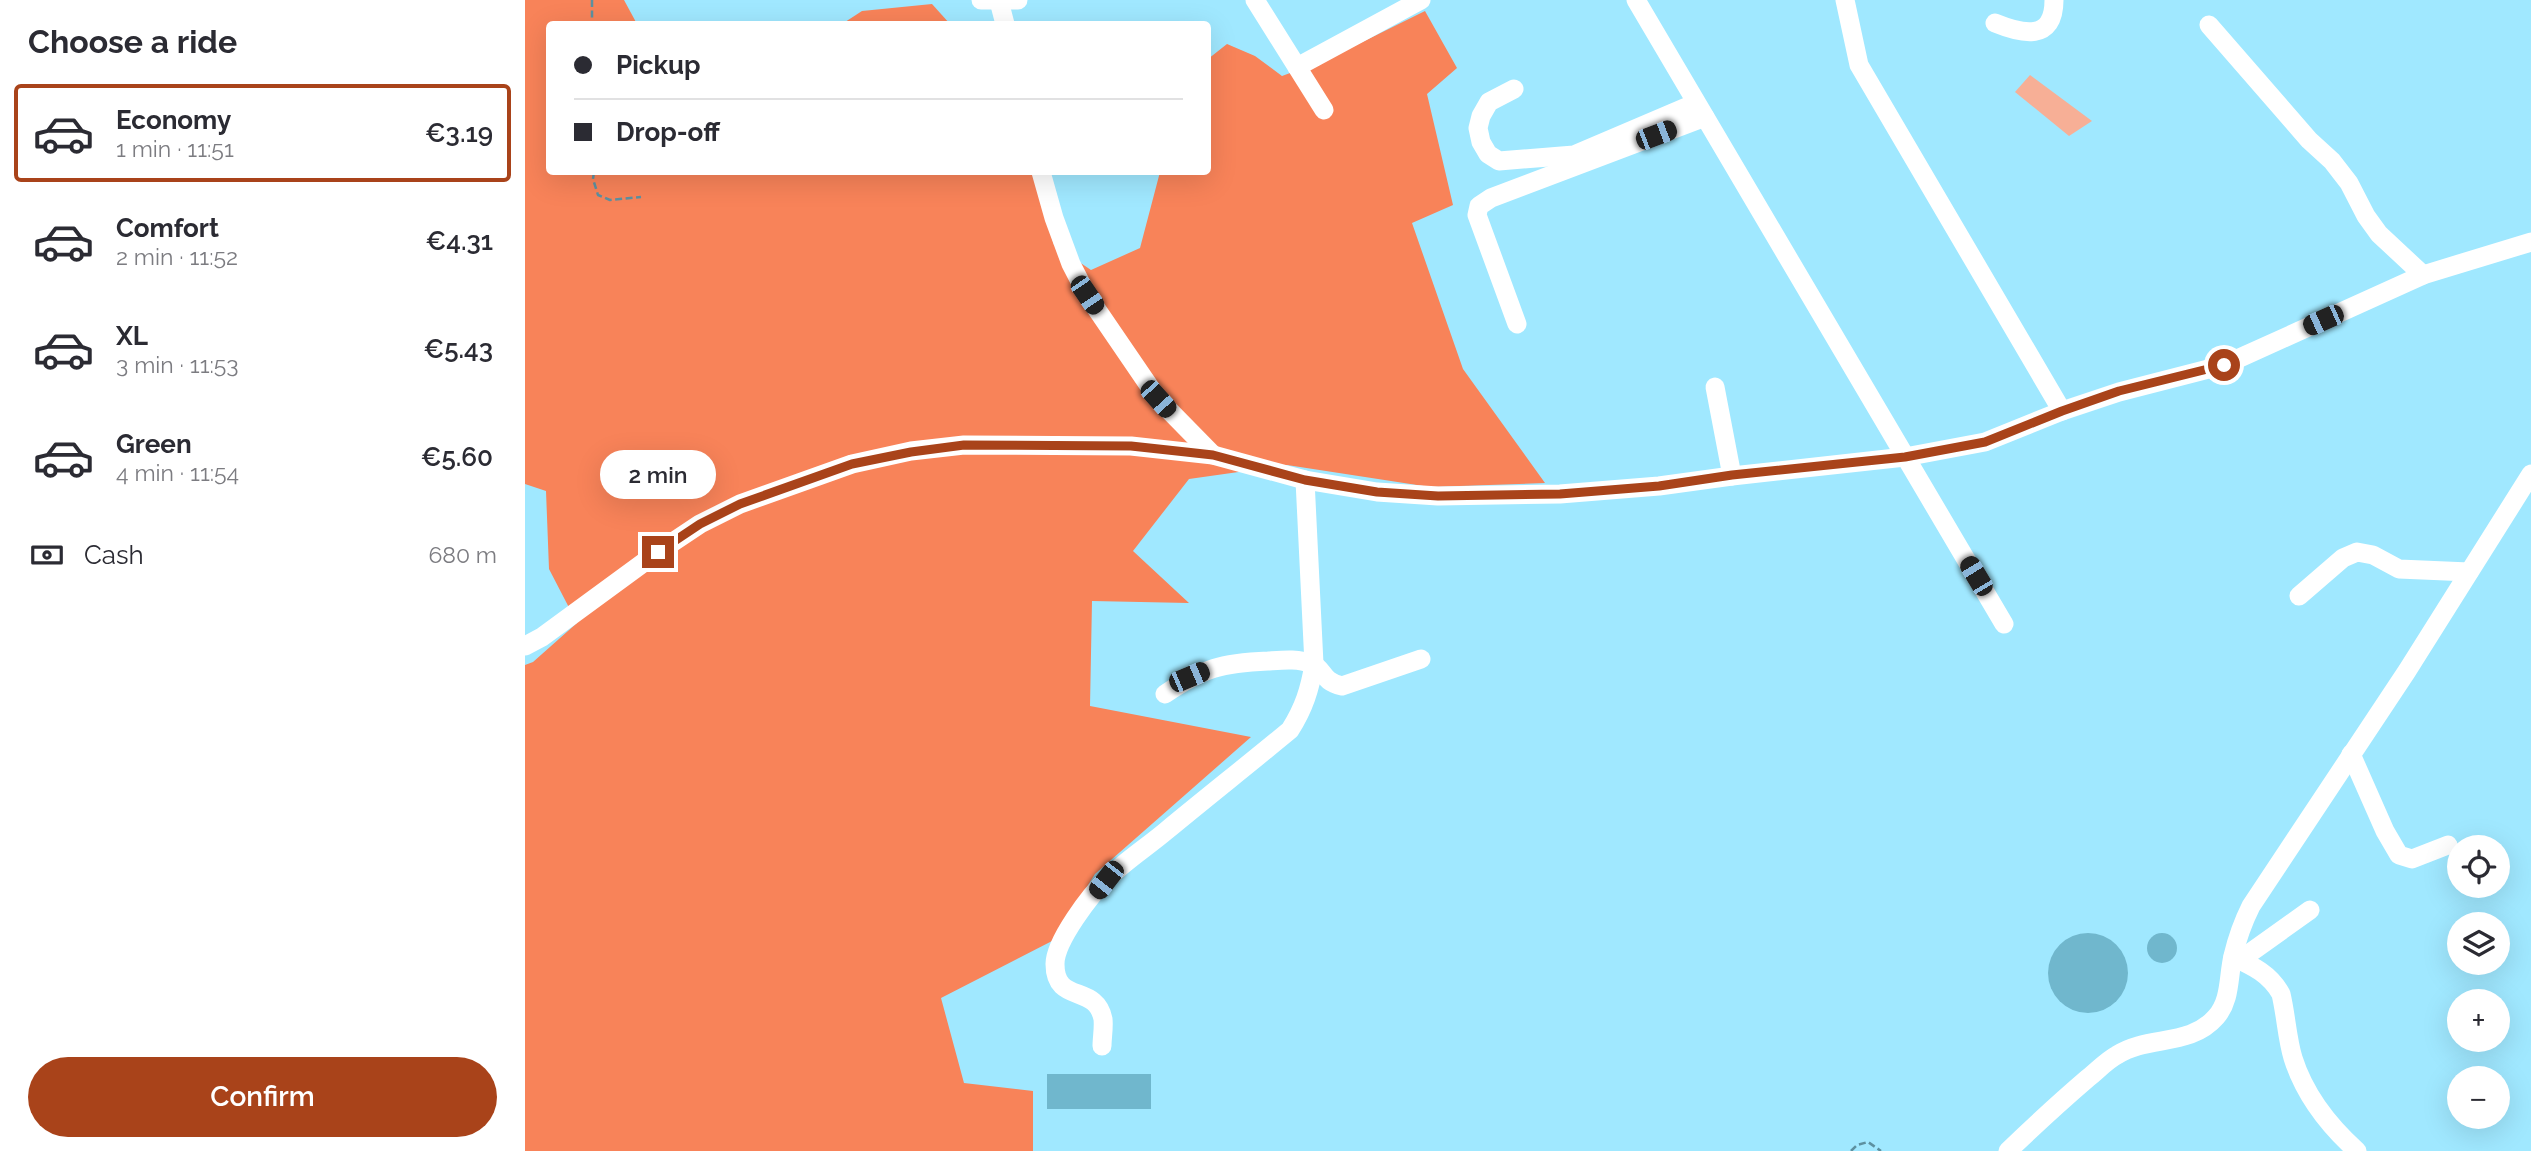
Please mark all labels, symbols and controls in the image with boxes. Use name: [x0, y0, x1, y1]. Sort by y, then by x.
text: Choose a ride: [28, 23, 237, 60]
text: Pickup: [616, 50, 701, 80]
icon: car: [32, 102, 95, 165]
text: Economy: [116, 105, 231, 135]
text: Drop-off: [616, 117, 720, 147]
text: €3.19: [425, 118, 493, 148]
car: [1633, 118, 1680, 152]
text: 1 min · 11:51: [116, 135, 234, 162]
icon: car: [32, 210, 95, 273]
text: Comfort: [116, 213, 219, 243]
text: €4.31: [426, 226, 493, 256]
text: 2 min · 11:52: [116, 243, 238, 270]
car: [1067, 272, 1108, 318]
car: [2300, 302, 2347, 338]
icon: car: [32, 318, 95, 381]
text: XL: [116, 321, 148, 351]
text: €5.43: [423, 334, 493, 364]
route start: [2208, 349, 2240, 381]
text: 3 min · 11:53: [116, 351, 239, 378]
car: [1137, 376, 1180, 422]
icon: car: [32, 426, 95, 489]
text: Green: [116, 429, 192, 459]
text: €5.60: [421, 442, 493, 472]
callout: 2 min: [600, 450, 716, 500]
text: 4 min · 11:54: [116, 459, 239, 486]
text: 2 min: [629, 461, 687, 488]
icon: cash: [28, 536, 66, 574]
route end: [642, 536, 674, 568]
text: Cash: [84, 540, 144, 570]
text: 680 m: [428, 541, 497, 568]
car: [1957, 553, 1996, 599]
car: [1166, 659, 1213, 695]
map controls: [2447, 835, 2510, 1129]
button: locate: [2447, 835, 2510, 898]
car: [1085, 857, 1128, 903]
button: layers: [2447, 912, 2510, 975]
button: +: [2447, 989, 2510, 1052]
button: Confirm: [28, 1057, 497, 1137]
button: −: [2447, 1066, 2510, 1129]

